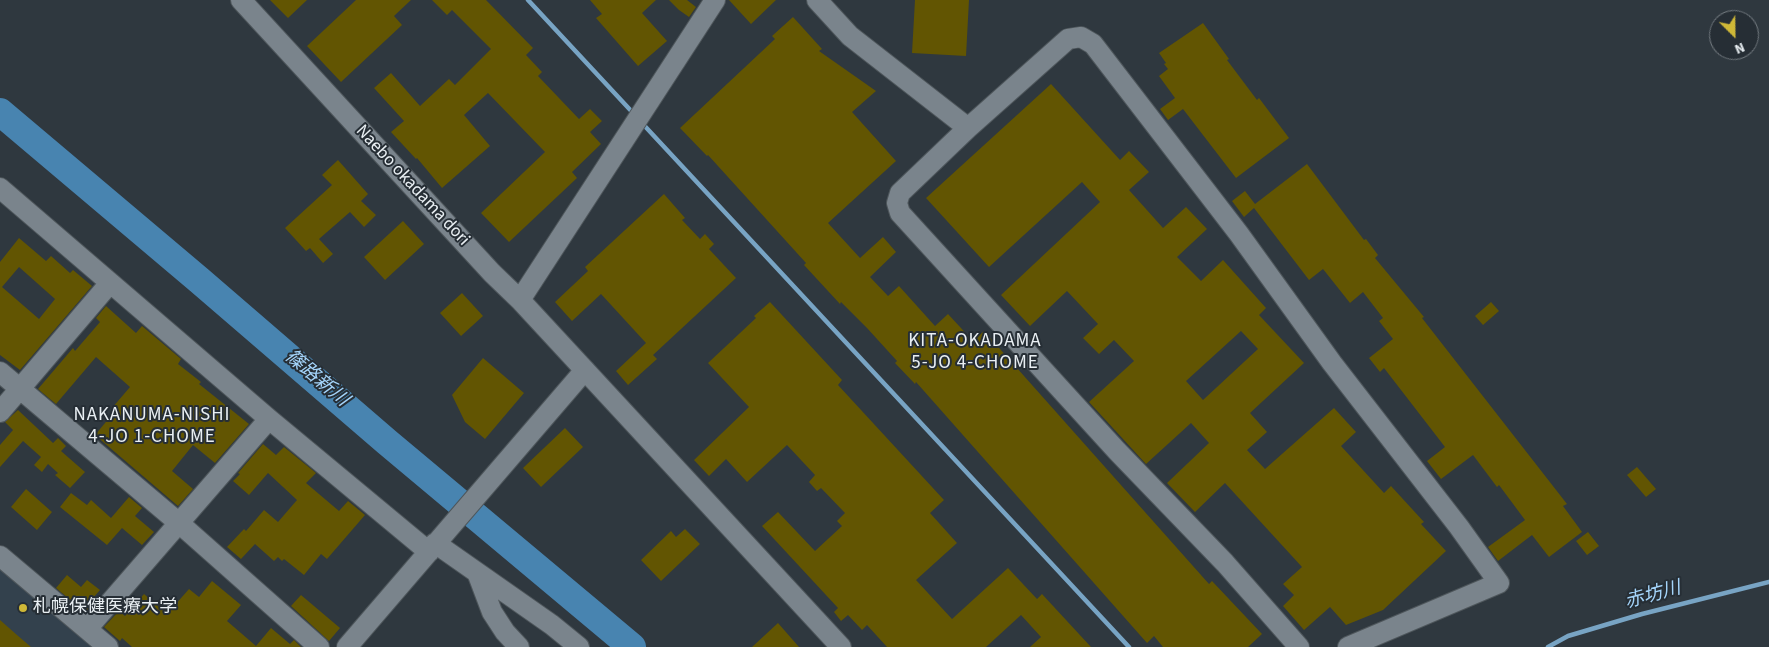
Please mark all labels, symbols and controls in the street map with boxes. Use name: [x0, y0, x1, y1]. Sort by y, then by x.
north arrow: [1709, 10, 1759, 60]
text: N: [1731, 37, 1748, 59]
street label: Naebo okadama dori: [350, 121, 474, 251]
district label: KITA-OKADAMA 5-JO 4-CHOME: [907, 331, 1043, 375]
water label: 篠路新川: [280, 346, 352, 412]
district label: NAKANUMA-NISHI 4-JO 1-CHOME: [72, 405, 232, 449]
water label: 赤坊川: [1623, 578, 1683, 614]
place label: 札幌保健医療大学: [33, 597, 177, 619]
marker: 札幌保健医療大学: [17, 602, 29, 614]

